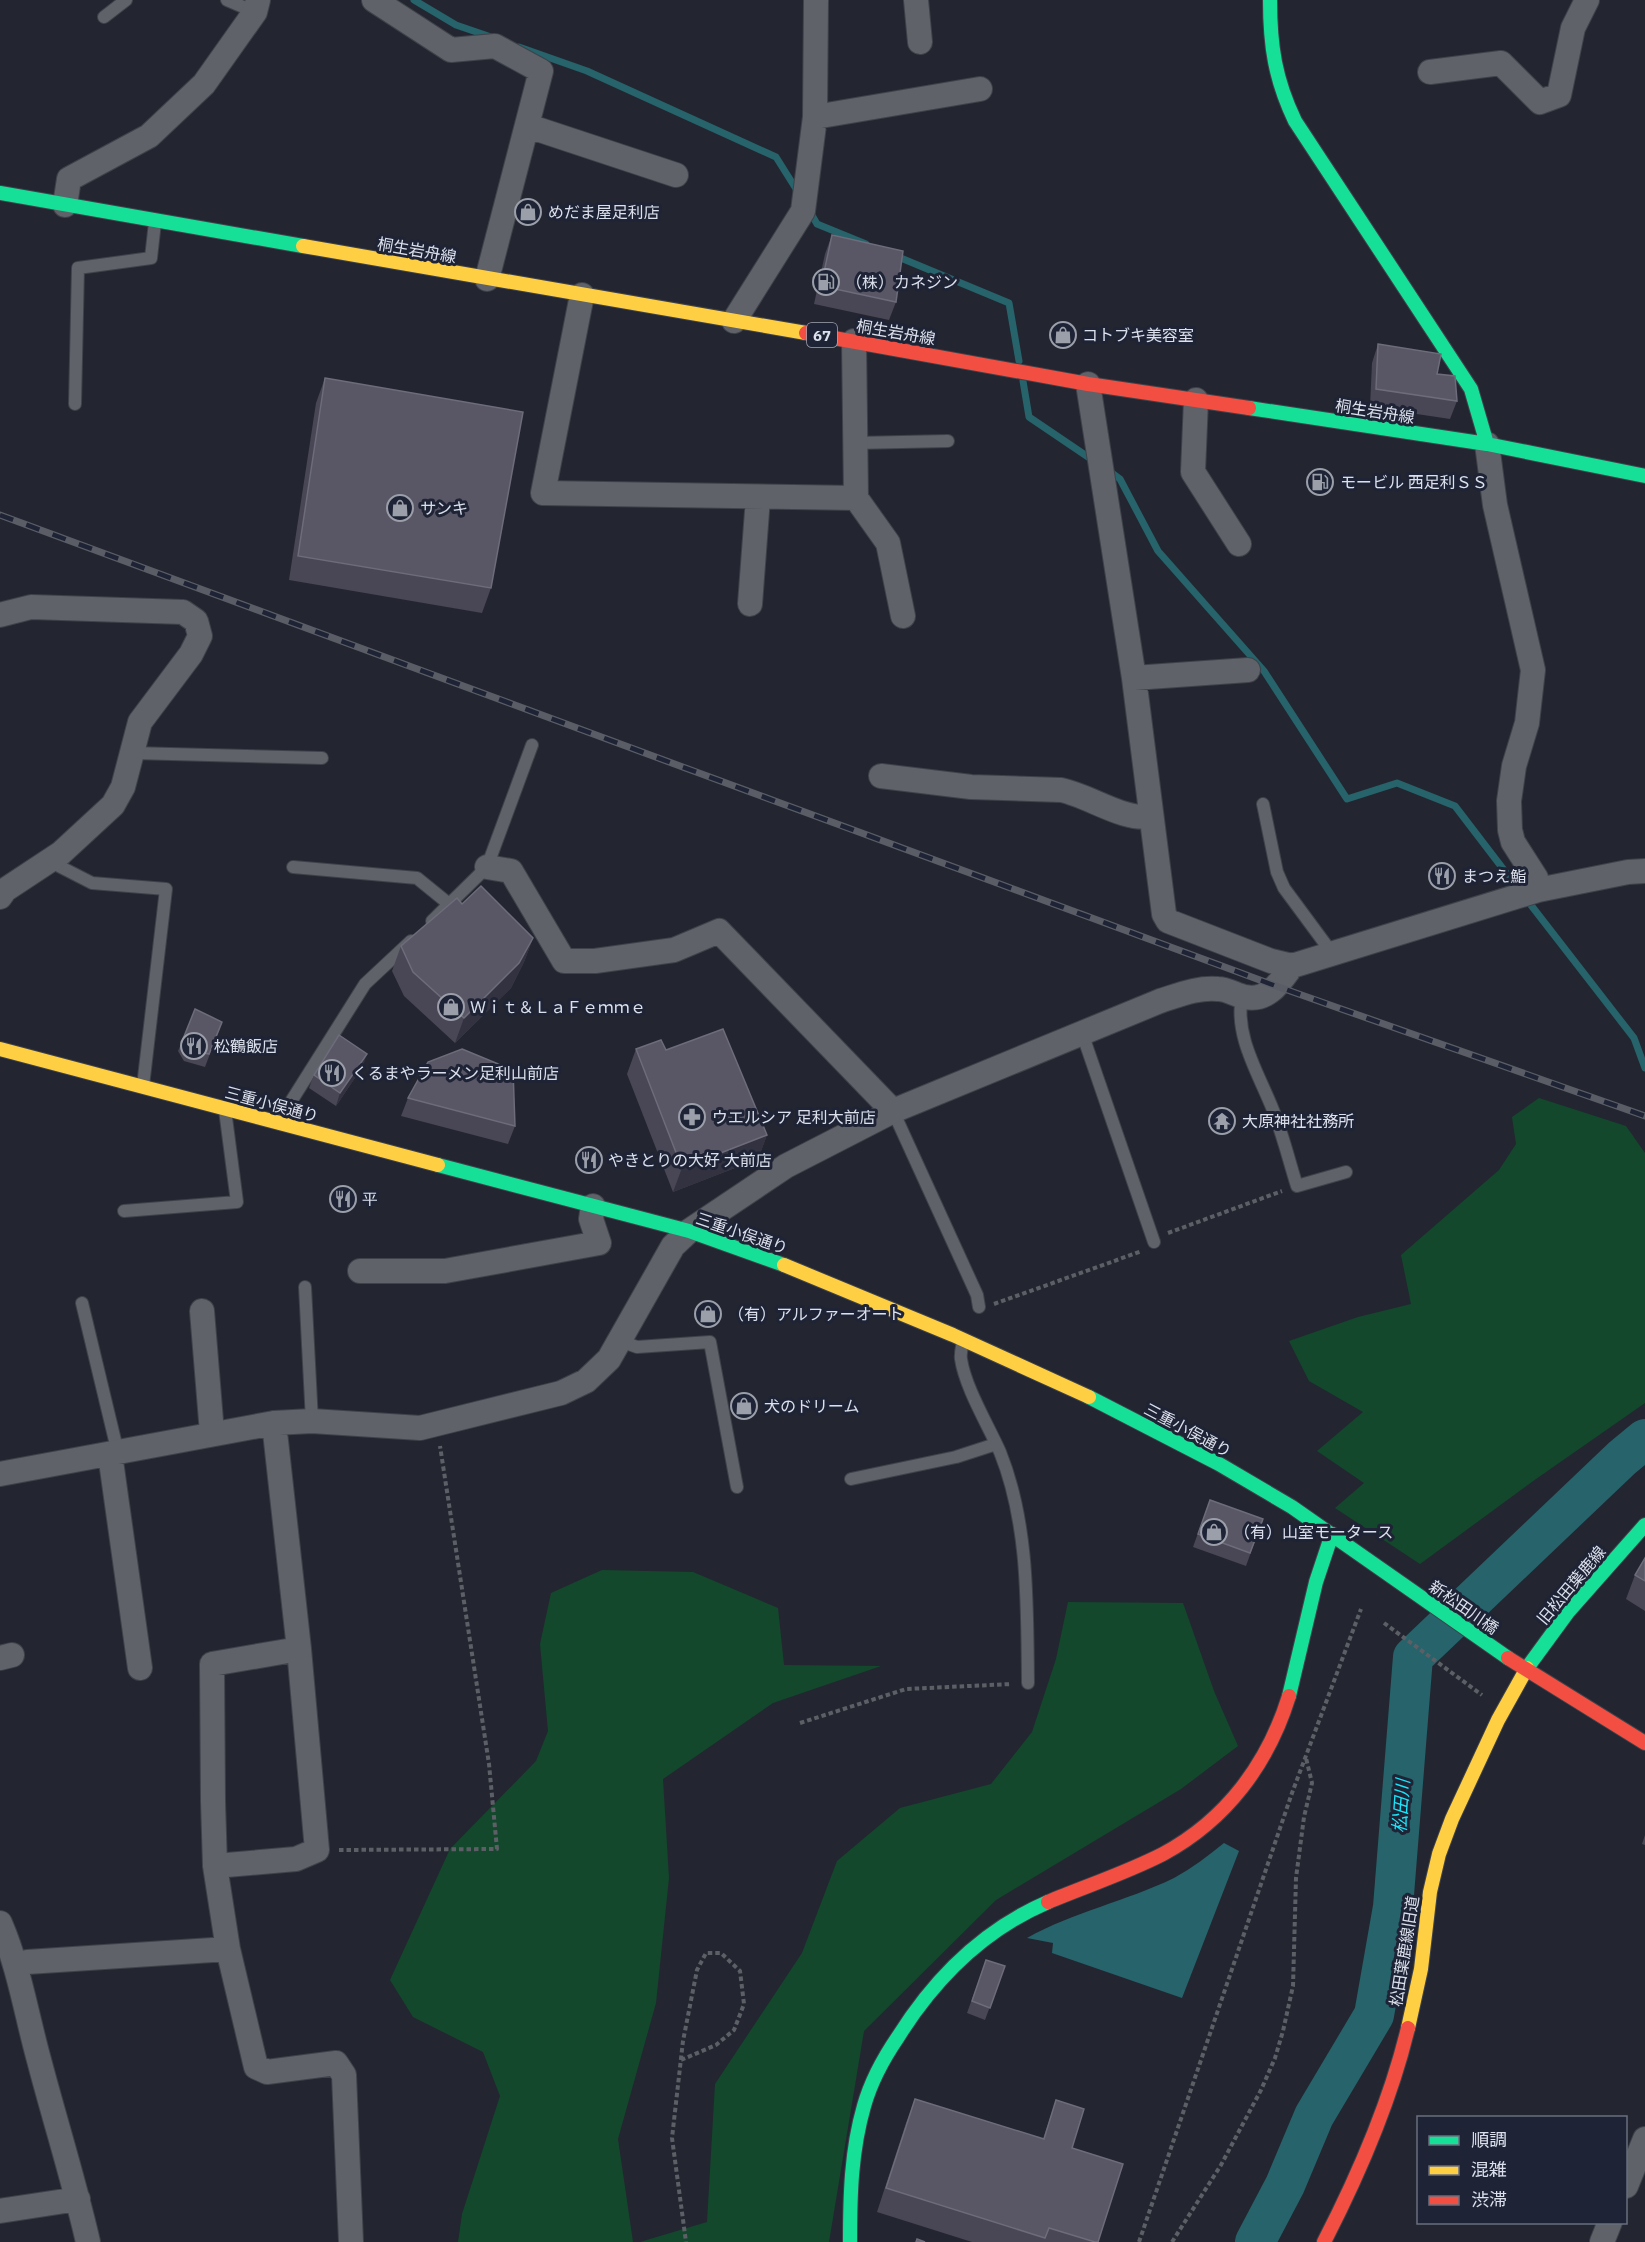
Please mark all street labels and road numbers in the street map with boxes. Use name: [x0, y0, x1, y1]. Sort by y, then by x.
street label: 桐生岩舟線: [376, 233, 458, 267]
street label: 桐生岩舟線: [855, 315, 937, 349]
road number: 67: [807, 323, 837, 347]
street label: 桐生岩舟線: [1334, 395, 1416, 427]
street label: 三重小俣通り: [223, 1082, 321, 1126]
street label: 三重小俣通り: [693, 1208, 791, 1258]
street label: 三重小俣通り: [1141, 1399, 1235, 1461]
street label: 旧松田葉鹿線: [1532, 1542, 1610, 1628]
street label: 新松田川橋: [1425, 1576, 1503, 1638]
street label: 松田葉鹿線旧道: [1385, 1894, 1423, 2008]

